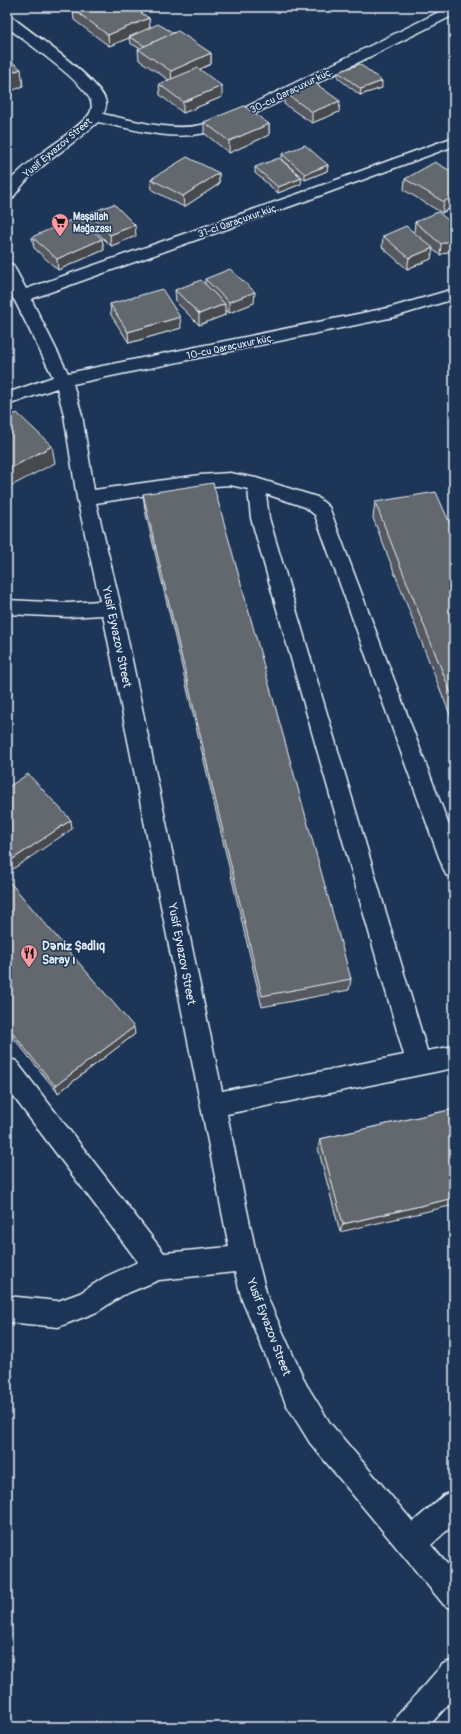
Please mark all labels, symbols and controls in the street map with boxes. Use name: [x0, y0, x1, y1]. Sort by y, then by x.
street label: 30-cu Qaraçuxur küç.: [248, 66, 335, 116]
street label: Yusif Eyvazov Street: [20, 115, 95, 181]
street label: 31-ci Qaraçuxur küç.: [196, 202, 280, 240]
place label: Maşallah Mağazası: [73, 211, 112, 235]
supermarket icon: Maşallah Mağazası: [50, 212, 70, 237]
street label: 10-cu Qaraçuxur küç.: [185, 332, 275, 362]
street label: Yusif Eyvazov Street: [98, 584, 135, 689]
street label: Yusif Eyvazov Street: [164, 901, 199, 1006]
place label: Dəniz Şadlıq Saray ı: [42, 939, 105, 968]
restaurant icon: Dəniz Şadlıq Saray ı: [19, 943, 39, 968]
street label: Yusif Eyvazov Street: [243, 1275, 294, 1378]

